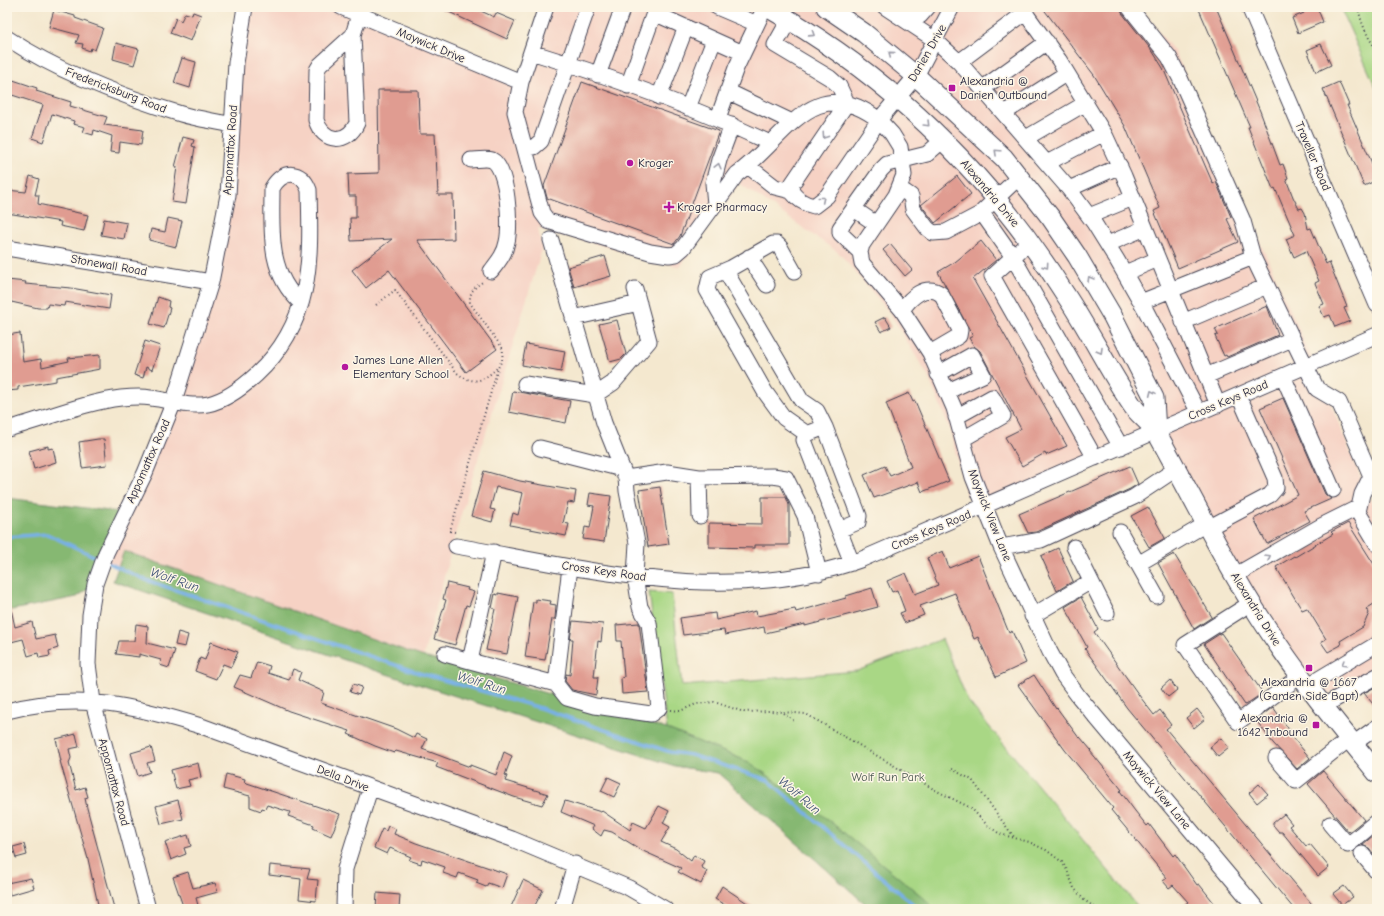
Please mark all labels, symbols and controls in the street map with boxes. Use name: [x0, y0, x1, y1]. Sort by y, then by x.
street label: Darien Drive: [905, 22, 949, 84]
street label: Maywick Drive: [395, 24, 467, 66]
one-way arrow: [808, 30, 815, 37]
one-way arrow: [888, 52, 896, 59]
street label: Fredericksburg Road: [63, 64, 169, 116]
place label: Alexandria @ Darien Outbound: [960, 74, 1047, 102]
marker: Alexandria @ Darien Outbound: [947, 83, 957, 93]
street label: Appomattox Road: [220, 104, 240, 196]
one-way arrow: [922, 119, 930, 127]
street label: Traveller Road: [1292, 119, 1334, 193]
one-way arrow: [823, 131, 830, 138]
one-way arrow: [994, 149, 1002, 156]
place label: Kroger: [638, 156, 673, 170]
street label: Alexandria Drive: [958, 156, 1022, 230]
marker: Kroger: [625, 158, 635, 168]
one-way arrow: [713, 163, 721, 169]
one-way arrow: [818, 197, 825, 204]
place label: Kroger Pharmacy: [677, 200, 768, 214]
marker: Kroger Pharmacy: [664, 202, 674, 212]
street label: Stonewall Road: [70, 251, 148, 279]
one-way arrow: [1041, 262, 1049, 269]
one-way arrow: [1088, 276, 1095, 283]
one-way arrow: [1095, 347, 1102, 354]
place label: James Lane Allen Elementary School: [353, 353, 449, 381]
marker: James Lane Allen Elementary School: [340, 362, 350, 372]
street label: Cross Keys Road: [1186, 377, 1270, 423]
one-way arrow: [1148, 390, 1156, 397]
street label: Appomattox Road: [123, 417, 173, 505]
street label: Maywick View Lane: [965, 467, 1015, 563]
street label: Cross Keys Road: [889, 507, 973, 553]
one-way arrow: [1264, 554, 1271, 561]
street label: Cross Keys Road: [561, 558, 647, 584]
water label: Wolf Run: [149, 564, 201, 595]
street label: Alexandria Drive: [1228, 570, 1284, 648]
one-way arrow: [1341, 660, 1348, 667]
marker: Alexandria @ 1667 (Garden Side Bapt): [1304, 663, 1314, 673]
water label: Wolf Run: [456, 668, 508, 697]
place label: Alexandria @ 1667 (Garden Side Bapt): [1259, 675, 1359, 703]
place label: Alexandria @ 1642 Inbound: [1237, 711, 1308, 739]
marker: Alexandria @ 1642 Inbound: [1311, 720, 1321, 730]
street label: Appomattox Road: [96, 737, 132, 827]
street label: Maywick View Lane: [1120, 748, 1194, 832]
street label: Della Drive: [315, 762, 371, 794]
park label: Wolf Run Park: [851, 770, 925, 784]
water label: Wolf Run: [776, 773, 824, 817]

